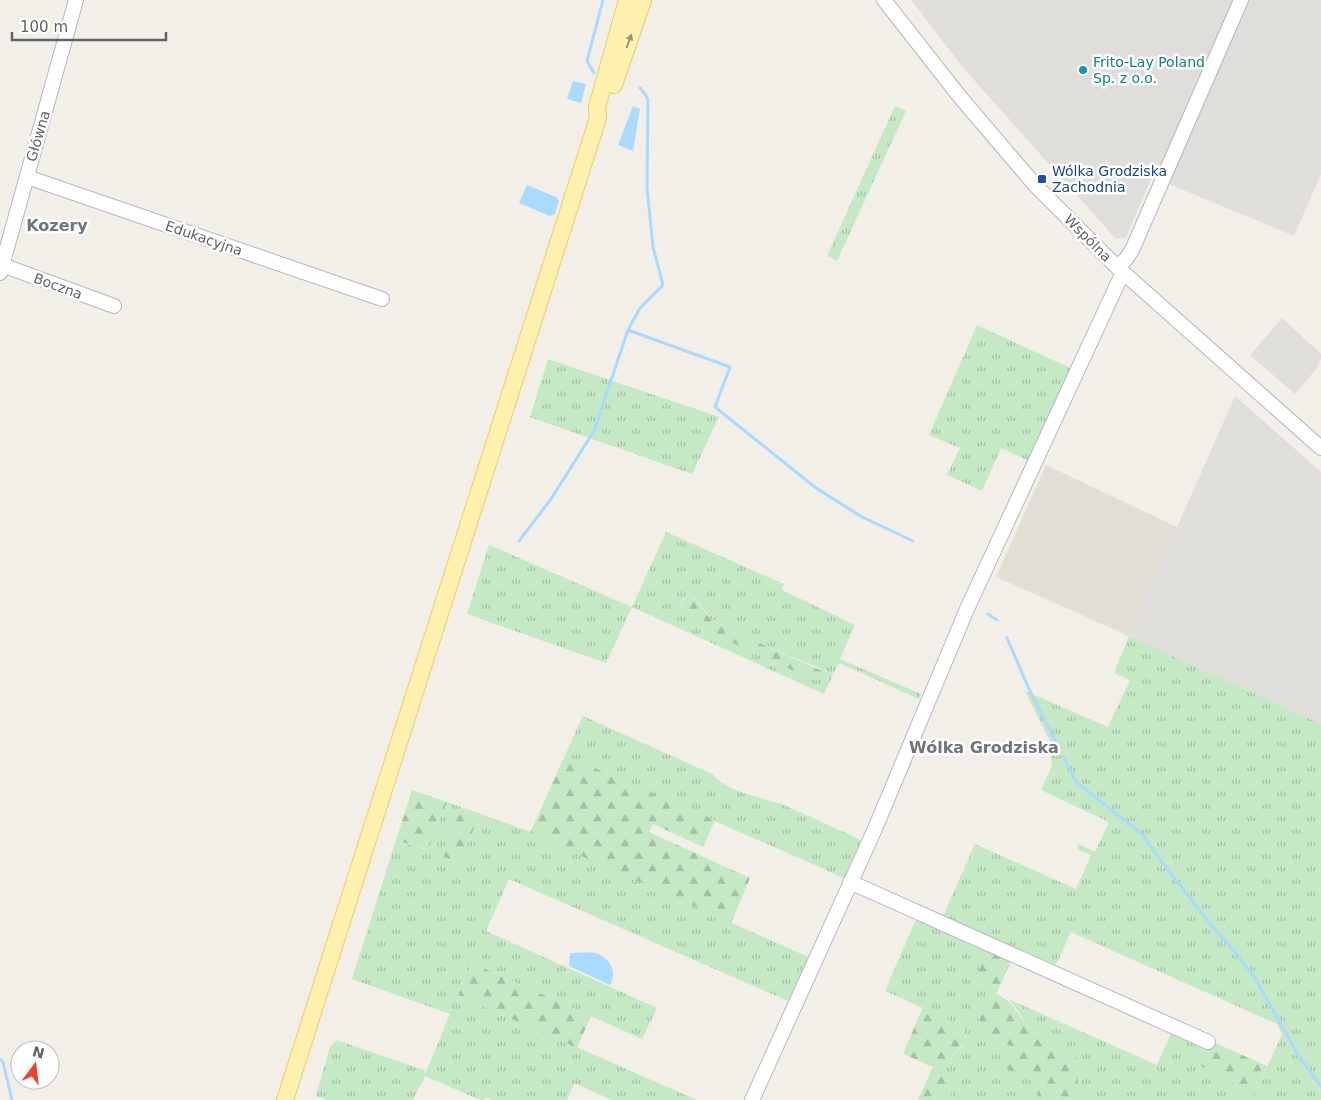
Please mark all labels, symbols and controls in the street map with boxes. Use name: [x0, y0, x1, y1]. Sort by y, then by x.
scale bar: [12, 10, 166, 42]
text: 100 m: [20, 18, 68, 36]
one-way arrow: [625, 33, 633, 48]
place label: Frito-Lay Poland Sp. z o.o.: [1093, 54, 1205, 86]
marker: Frito-Lay Poland Sp. z o.o.: [1077, 64, 1089, 76]
street label: Główna: [23, 109, 53, 163]
place label: Wólka Grodziska Zachodnia: [1052, 163, 1167, 195]
marker: Wólka Grodziska Zachodnia: [1036, 173, 1048, 185]
street label: Wspólna: [1061, 211, 1115, 265]
district label: Kozery: [26, 216, 88, 235]
street label: Edukacyjna: [163, 217, 245, 259]
street label: Boczna: [31, 270, 85, 302]
district label: Wólka Grodziska: [909, 738, 1059, 757]
north arrow: [10, 1040, 60, 1090]
text: N: [31, 1043, 46, 1062]

